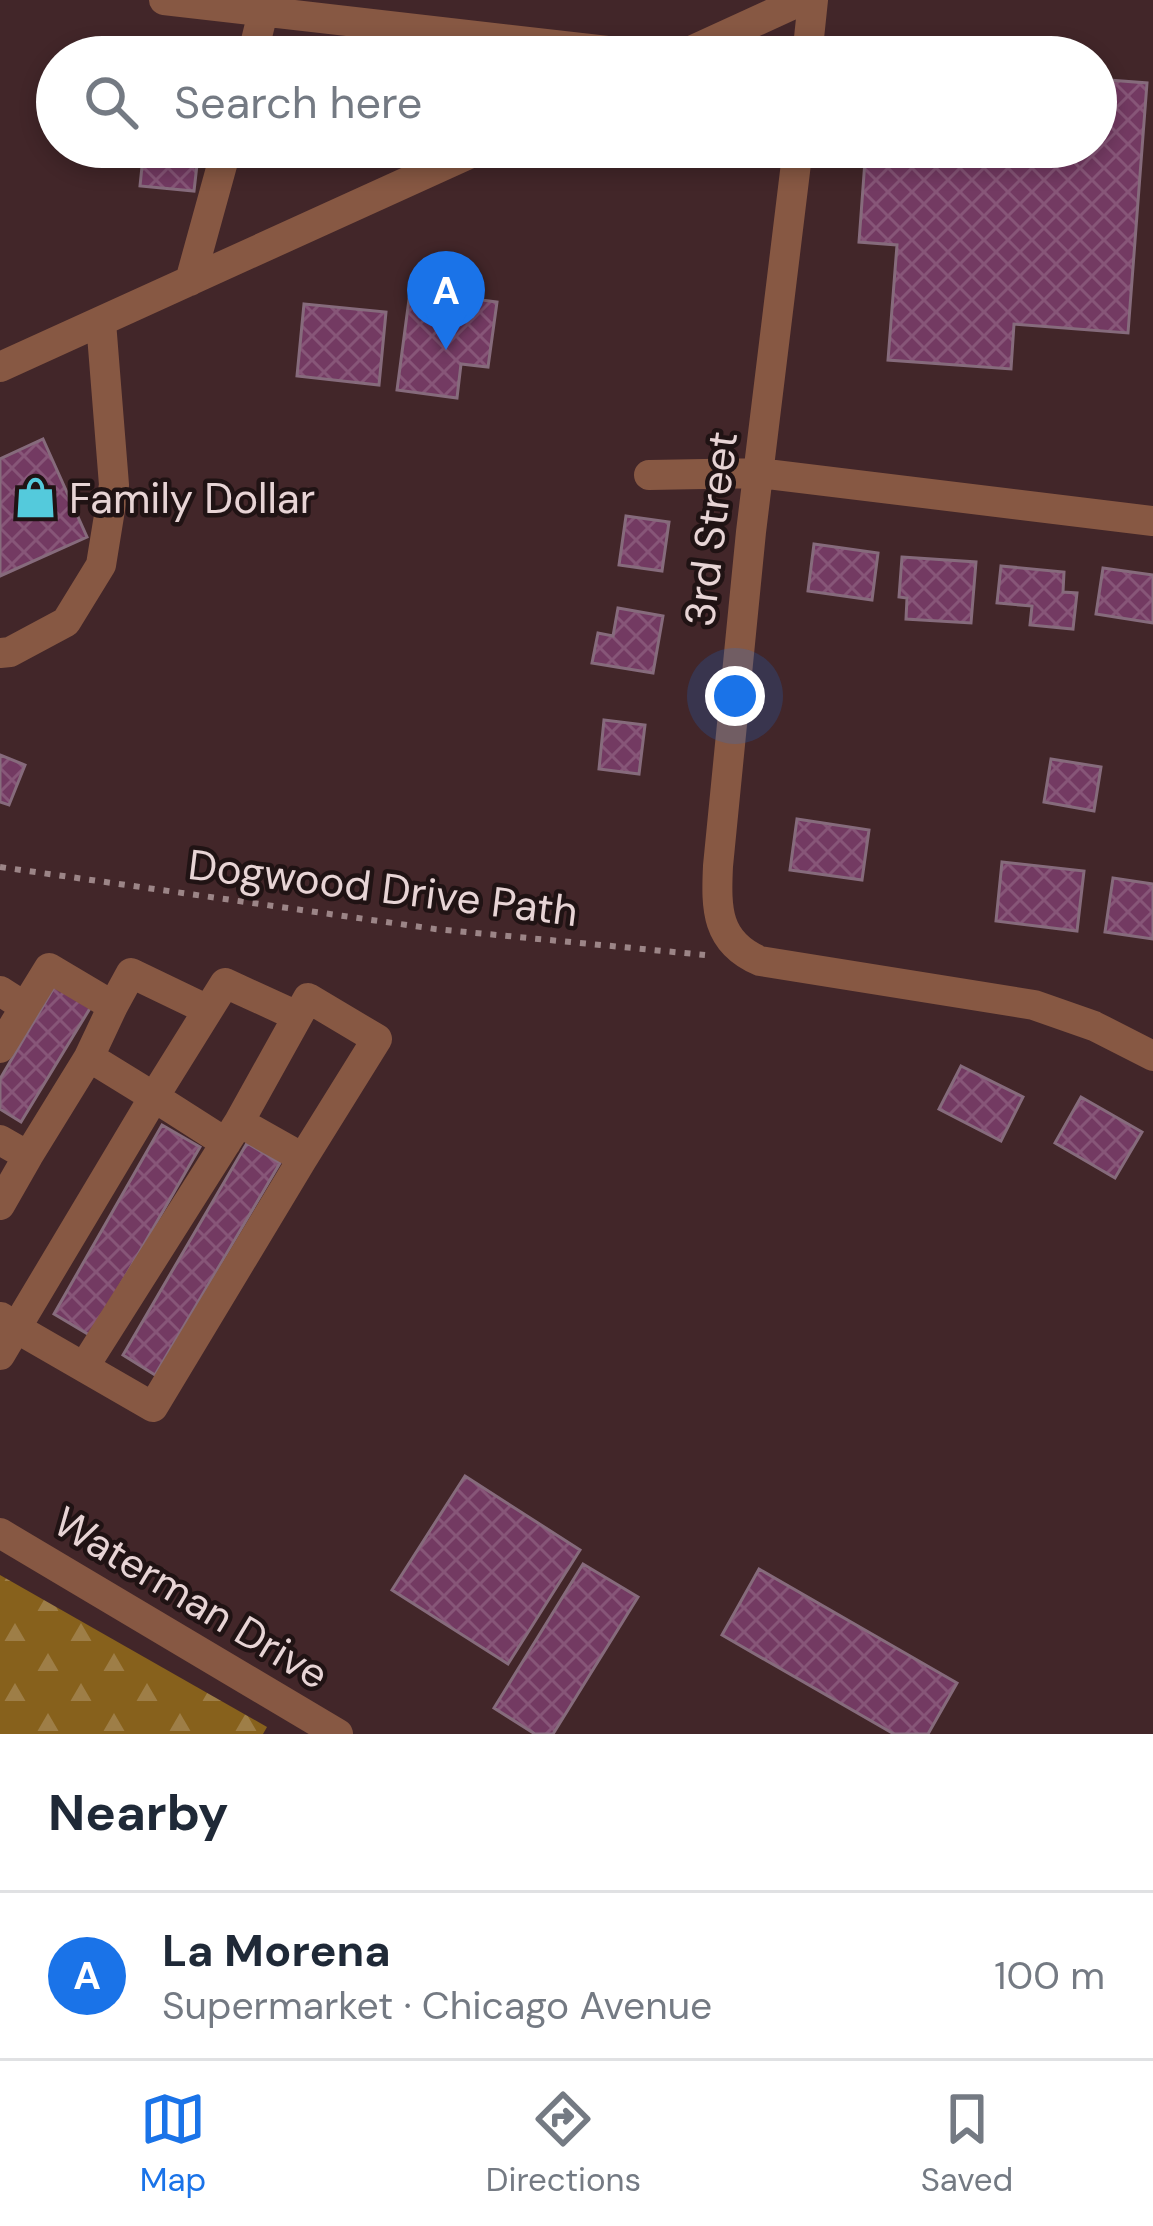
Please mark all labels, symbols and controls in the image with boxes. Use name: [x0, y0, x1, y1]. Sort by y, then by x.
search box: [36, 36, 1117, 168]
icon: search: [78, 69, 144, 135]
text: Search here: [174, 73, 422, 132]
pin: A: [407, 251, 485, 350]
street label: 3rd Street: [672, 428, 750, 630]
place label: Family Dollar: [69, 471, 315, 526]
shop icon: Family Dollar: [12, 475, 58, 521]
your location: [705, 666, 765, 726]
street label: Dogwood Drive Path: [185, 837, 581, 939]
street label: Waterman Drive: [43, 1494, 339, 1702]
text: Nearby: [48, 1779, 229, 1846]
text: La Morena: [162, 1921, 391, 1980]
text: A: [73, 1950, 101, 2001]
text: 100 m: [994, 1950, 1105, 2001]
text: Supermarket · Chicago Avenue: [162, 1980, 712, 2031]
tab: Map: [140, 2086, 206, 2201]
tab: Directions: [486, 2086, 641, 2201]
tab: Saved: [921, 2086, 1013, 2201]

